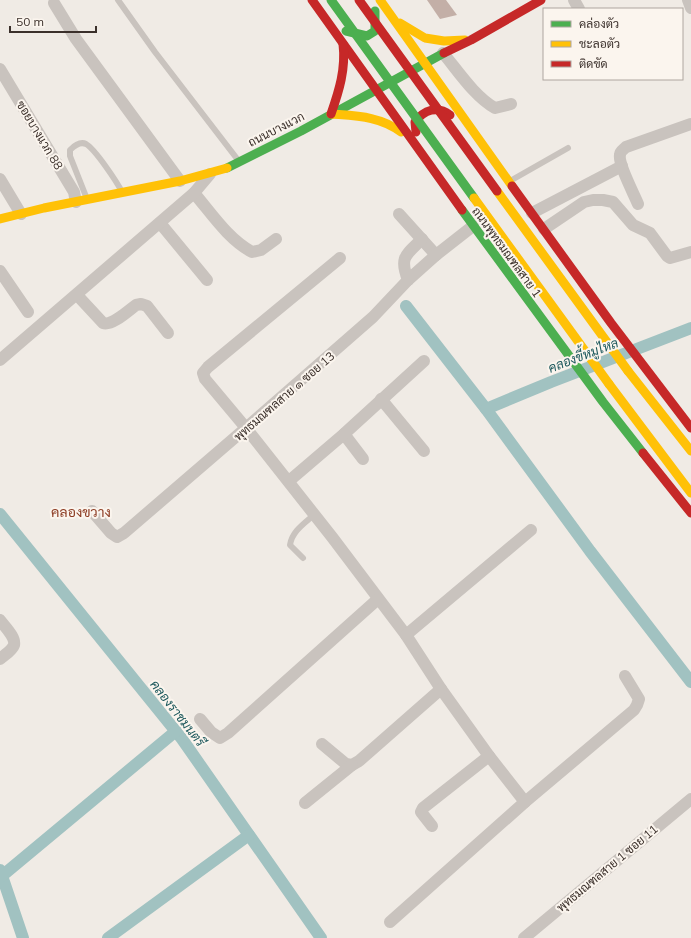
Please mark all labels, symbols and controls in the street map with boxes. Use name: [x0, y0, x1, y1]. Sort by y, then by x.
scale bar: [10, 8, 96, 34]
legend: [543, 8, 683, 80]
text: 50 m: [16, 14, 44, 29]
text: คล่องตัว: [579, 16, 619, 31]
text: ชะลอตัว: [579, 36, 620, 51]
text: ติดขัด: [579, 56, 608, 71]
street label: ซอยบางแวก 88: [14, 98, 66, 172]
street label: ถนนบางแวก: [245, 108, 307, 150]
street label: ถนนพุทธมณฑลสาย 1: [468, 204, 545, 301]
water label: คลองขี้หมูไหล: [544, 330, 621, 378]
street label: พุทธมณฑลสาย ๑ ซอย 13: [231, 348, 339, 445]
district label: คลองขวาง: [51, 503, 111, 521]
water label: คลองราชมนตรี: [147, 676, 210, 750]
street label: พุทธมณฑลสาย 1 ซอย 11: [553, 821, 662, 916]

